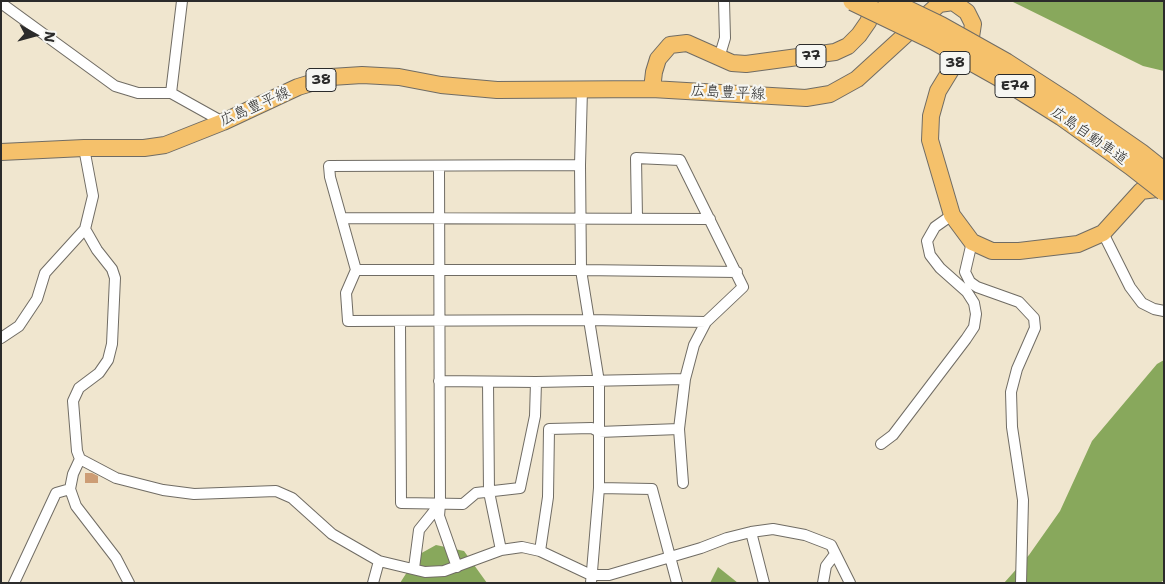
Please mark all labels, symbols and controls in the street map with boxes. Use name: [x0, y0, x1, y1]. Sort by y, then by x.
north arrow: [10, 10, 60, 60]
text: N: [40, 30, 59, 43]
road number: 77: [796, 44, 826, 68]
road number: 38: [940, 52, 970, 74]
road number: 38: [306, 68, 336, 92]
road number: E74: [995, 74, 1035, 98]
street label: 広島豊平線: [690, 82, 766, 104]
street label: 広島豊平線: [217, 84, 293, 130]
street label: 広島自動車道: [1047, 103, 1131, 169]

